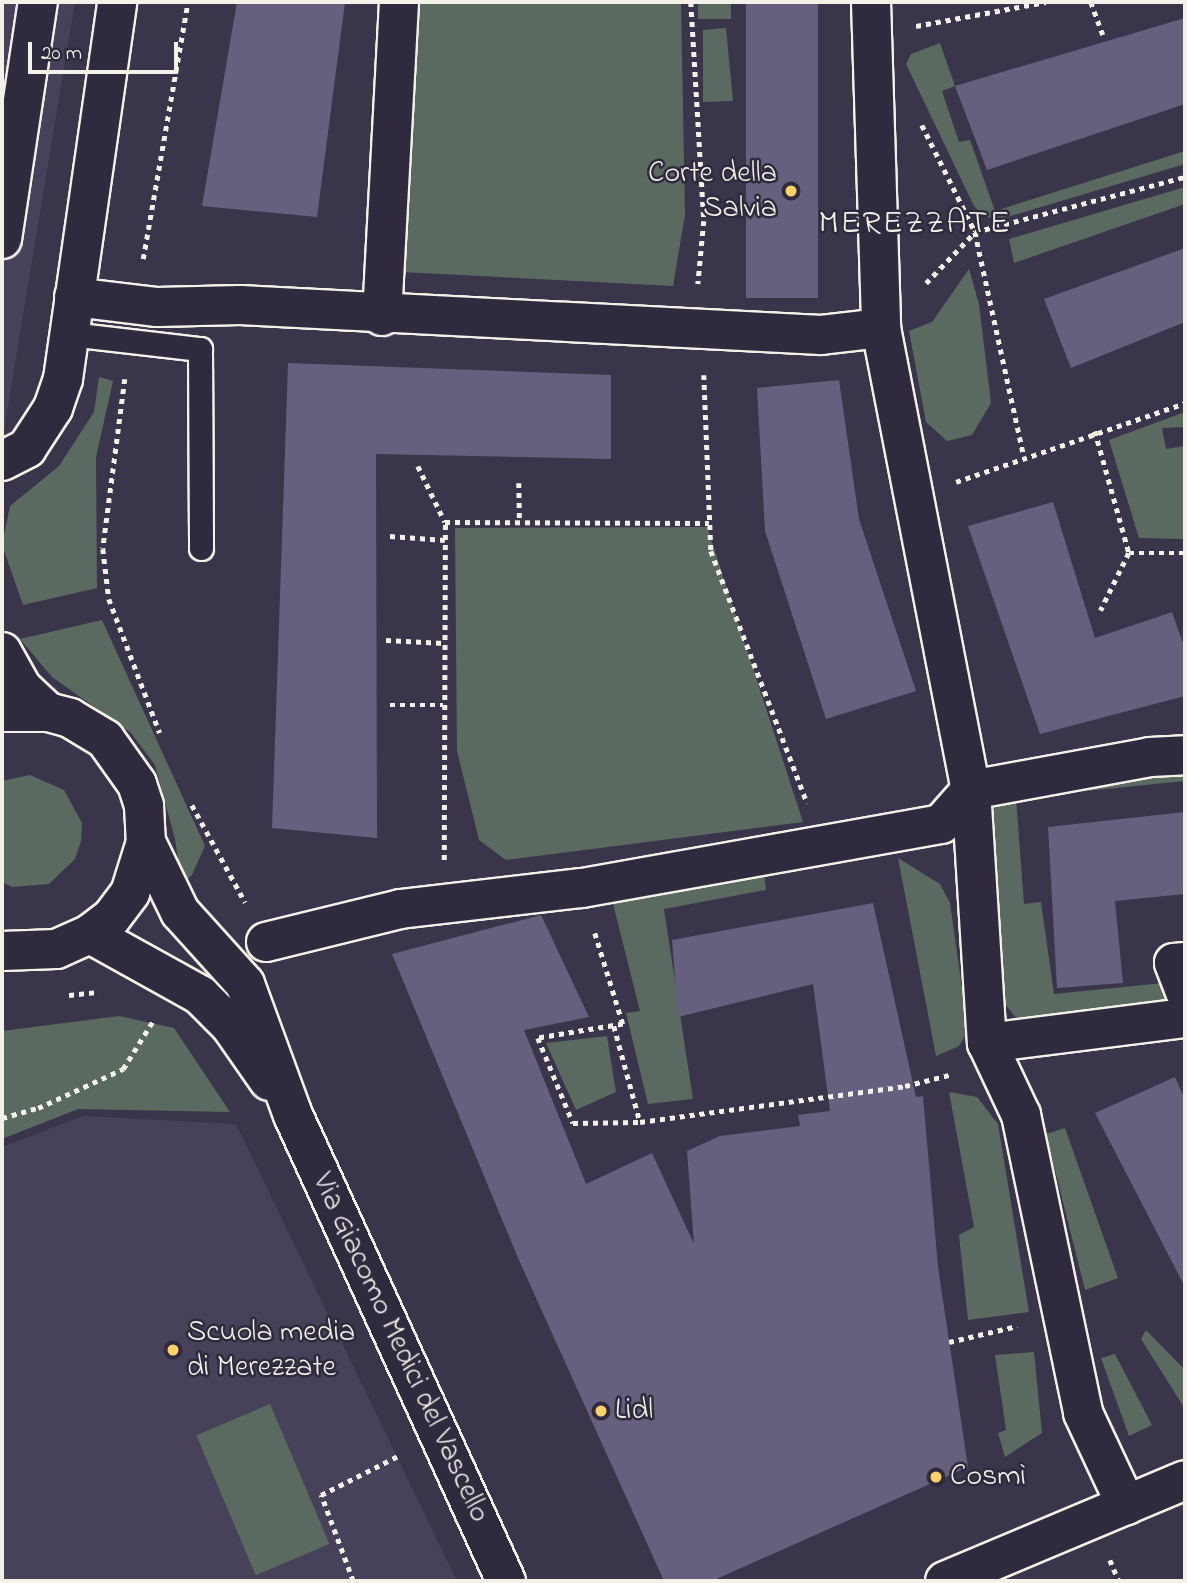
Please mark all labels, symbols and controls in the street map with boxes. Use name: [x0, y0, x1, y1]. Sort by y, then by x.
scale bar: [32, 28, 182, 72]
text: 20 m: [41, 39, 82, 69]
place label: Corte della Salvia: [648, 156, 777, 226]
marker: Corte della Salvia: [783, 183, 799, 199]
district label: MEREZZATE: [820, 205, 1010, 245]
street label: Via Giacomo Medici del Vascello: [303, 1168, 497, 1528]
place label: Scuola media di Merezzate: [187, 1315, 355, 1386]
marker: Scuola media di Merezzate: [165, 1342, 181, 1358]
place label: Lidl: [615, 1393, 653, 1429]
marker: Lidl: [593, 1403, 609, 1419]
place label: Cosmì: [950, 1459, 1026, 1495]
marker: Cosmì: [928, 1469, 944, 1485]

